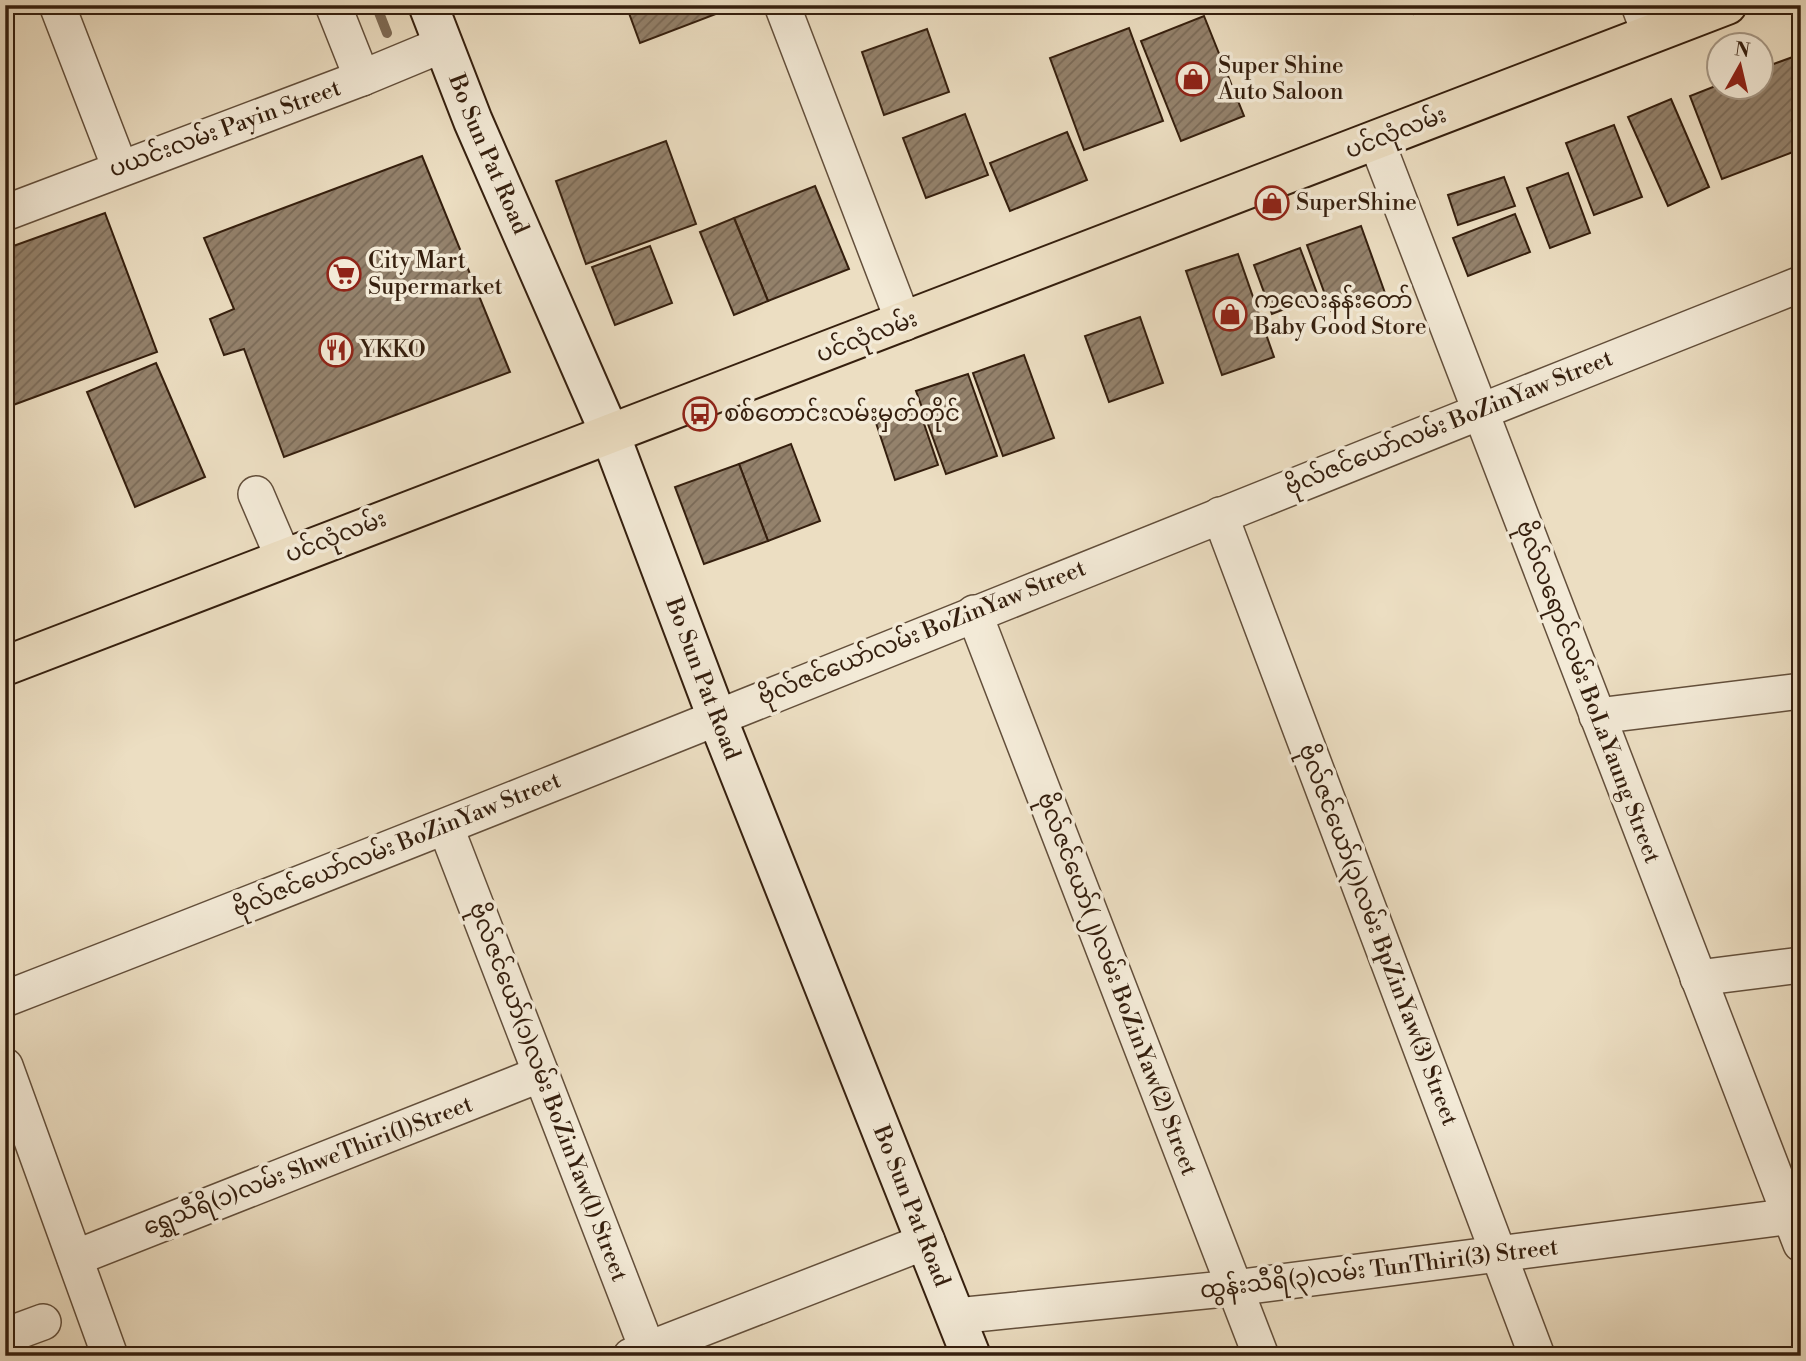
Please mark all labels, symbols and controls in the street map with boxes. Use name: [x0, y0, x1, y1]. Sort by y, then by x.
north arrow: [1704, 32, 1774, 102]
text: N: [1733, 37, 1751, 63]
place label: Super Shine Auto Saloon: [1217, 52, 1344, 106]
shop icon: Super Shine Auto Saloon: [1174, 60, 1212, 98]
street label: Bo Sun Pat Road: [442, 69, 535, 239]
street label: ပယင်းလမ်း Payin Street: [104, 71, 345, 184]
street label: ပင်လုံလမ်း: [1341, 98, 1452, 169]
shop icon: SuperShine: [1253, 184, 1291, 222]
place label: SuperShine: [1296, 189, 1417, 217]
place label: City Mart Supermarket: [368, 247, 503, 301]
supermarket icon: City Mart Supermarket: [325, 255, 363, 293]
place label: ကလေးနန်းတော် Baby Good Store: [1253, 284, 1427, 341]
shop icon: ကလေးနန်းတော် Baby Good Store: [1211, 295, 1249, 333]
street label: ပင်လုံလမ်း: [812, 302, 923, 373]
restaurant icon: YKKO: [317, 331, 355, 369]
place label: YKKO: [359, 336, 426, 364]
street label: ဗိုလ်ဇင်ယော်လမ်း BoZinYaw Street: [1280, 342, 1618, 505]
bus stop icon: စစ်တောင်းလမ်းမှတ်တိုင်: [681, 395, 719, 433]
place label: စစ်တောင်းလမ်းမှတ်တိုင်: [724, 397, 960, 432]
street label: ပင်လုံလမ်း: [281, 502, 392, 573]
street label: ဗိုလ်လရောင်လမ်း BoLaYaung Street: [1506, 516, 1669, 869]
street label: ဗိုလ်ဇင်ယော်လမ်း BoZinYaw Street: [753, 552, 1091, 715]
street label: Bo Sun Pat Road: [659, 593, 746, 764]
street label: ဗိုလ်ဇင်ယော်(၃)လမ်း BpZinYaw(3) Street: [1288, 739, 1467, 1131]
street label: ဗိုလ်ဇင်ယော်လမ်း BoZinYaw Street: [228, 764, 566, 927]
street label: ဗိုလ်ဇင်ယော်(၂)လမ်း BoZinYaw(2) Street: [1027, 788, 1206, 1181]
street label: ဗိုလ်ဇင်ယော်(၁)လမ်း BoZinYaw(1) Street: [459, 898, 636, 1287]
street label: ရွှေသီရိ(၁)လမ်း ShweThiri(1)Street: [138, 1087, 478, 1246]
street label: Bo Sun Pat Road: [866, 1121, 956, 1291]
street label: ထွန်းသီရိ(၃)လမ်း TunThiri(3) Street: [1198, 1230, 1560, 1309]

